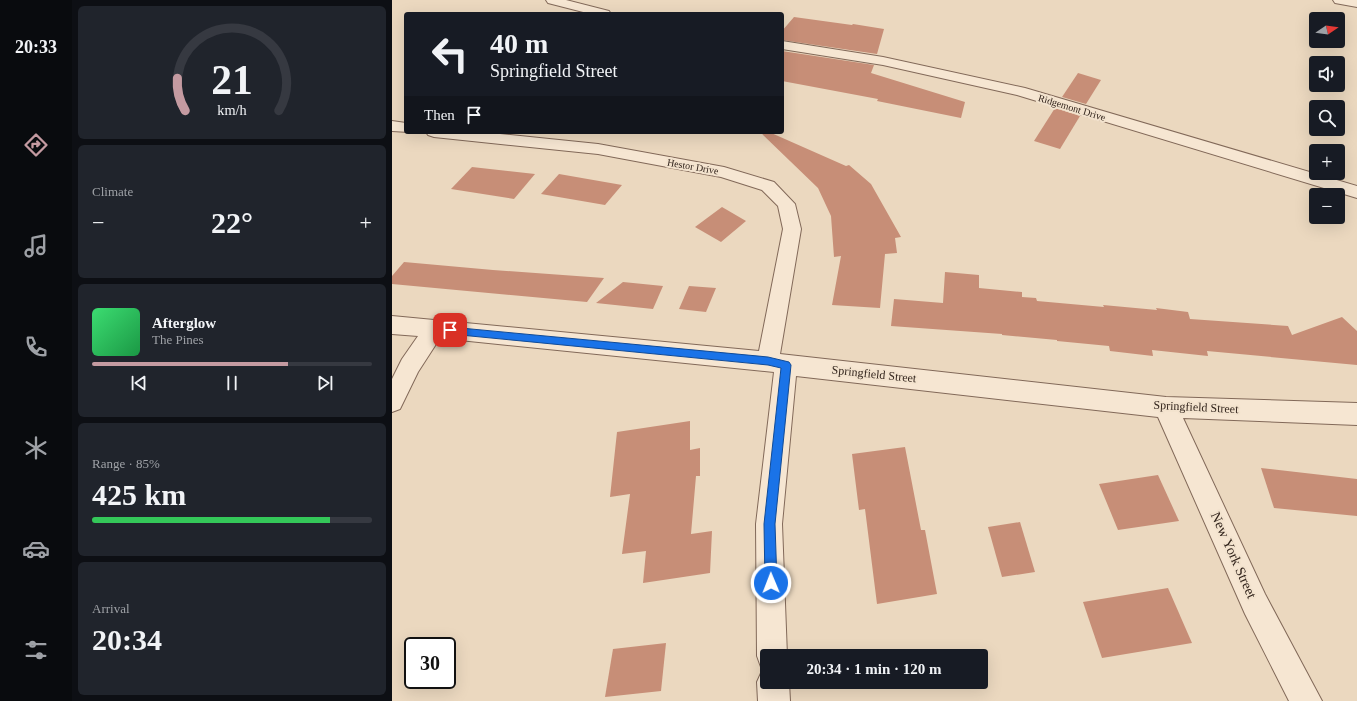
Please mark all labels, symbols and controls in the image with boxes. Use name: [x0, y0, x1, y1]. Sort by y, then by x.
north arrow: [1309, 12, 1345, 48]
map controls: [1309, 12, 1345, 224]
icon: left: [424, 28, 476, 80]
text: 40 m: [490, 28, 548, 59]
text: 20:33: [15, 37, 57, 57]
text: 21: [211, 56, 253, 102]
button: sound: [1309, 56, 1345, 92]
text: Springfield Street: [490, 61, 617, 81]
street label: Ridgemont Drive: [1037, 92, 1107, 123]
button: search: [1309, 100, 1345, 136]
text: km/h: [217, 101, 247, 117]
icon: arrive: [463, 104, 485, 126]
text: Then: [424, 107, 455, 123]
icon: directions: [22, 131, 50, 159]
button: +: [1309, 144, 1345, 180]
street label: Hestor Drive: [666, 157, 720, 177]
text: Climate: [92, 184, 133, 199]
button: −: [1309, 188, 1345, 224]
text: 22°: [211, 206, 253, 239]
text: −: [92, 210, 104, 235]
text: +: [360, 210, 372, 235]
icon: music: [22, 232, 50, 260]
pin: [433, 313, 467, 347]
text: Afterglow: [152, 315, 216, 331]
icon: arrive: [439, 319, 461, 341]
text: The Pines: [152, 332, 204, 347]
icon: phone: [22, 333, 50, 361]
street label: Springfield Street: [831, 363, 918, 385]
icon: previous: [128, 372, 150, 394]
icon: pause: [221, 372, 243, 394]
icon: next: [314, 372, 336, 394]
street label: Springfield Street: [1153, 398, 1239, 416]
icon: climate: [22, 434, 50, 462]
text: Range · 85%: [92, 456, 160, 471]
text: 425 km: [92, 478, 186, 511]
street label: New York Street: [1208, 510, 1259, 601]
icon: car: [22, 535, 50, 563]
position arrow: [750, 562, 792, 604]
text: Arrival: [92, 601, 130, 616]
text: 20:34: [92, 623, 162, 656]
icon: filters: [22, 636, 50, 664]
speed limit sign: 30: [404, 637, 456, 689]
text: 20:34 · 1 min · 120 m: [807, 661, 942, 677]

